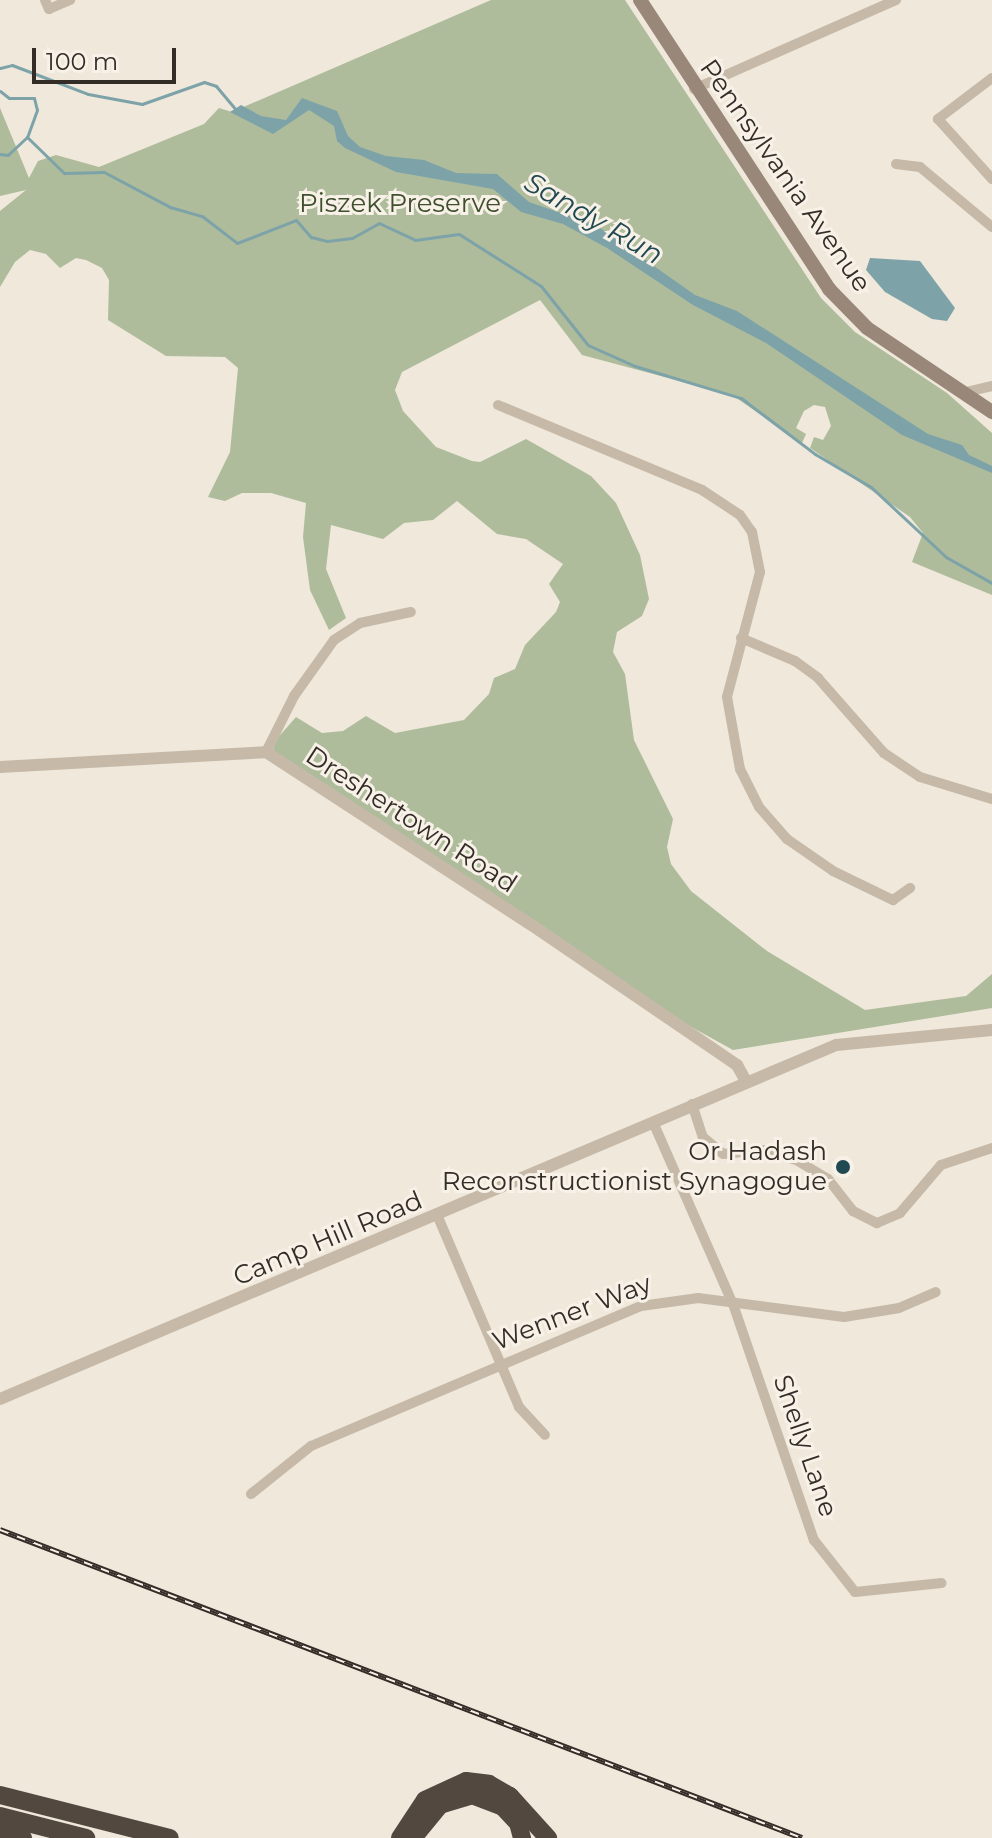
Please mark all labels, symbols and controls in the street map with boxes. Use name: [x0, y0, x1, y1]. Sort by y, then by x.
scale bar: [36, 32, 180, 82]
text: 100 m: [46, 47, 118, 76]
street label: Pennsylvania Avenue: [693, 54, 877, 298]
water label: Sandy Run: [519, 165, 669, 271]
park label: Piszek Preserve: [299, 188, 501, 220]
street label: Dreshertown Road: [300, 740, 522, 900]
place label: Or Hadash Reconstructionist Synagogue: [442, 1136, 827, 1198]
marker: Or Hadash Reconstructionist Synagogue: [834, 1158, 852, 1176]
street label: Camp Hill Road: [229, 1185, 427, 1293]
street label: Wenner Way: [488, 1268, 656, 1358]
street label: Shelly Lane: [766, 1371, 844, 1521]

